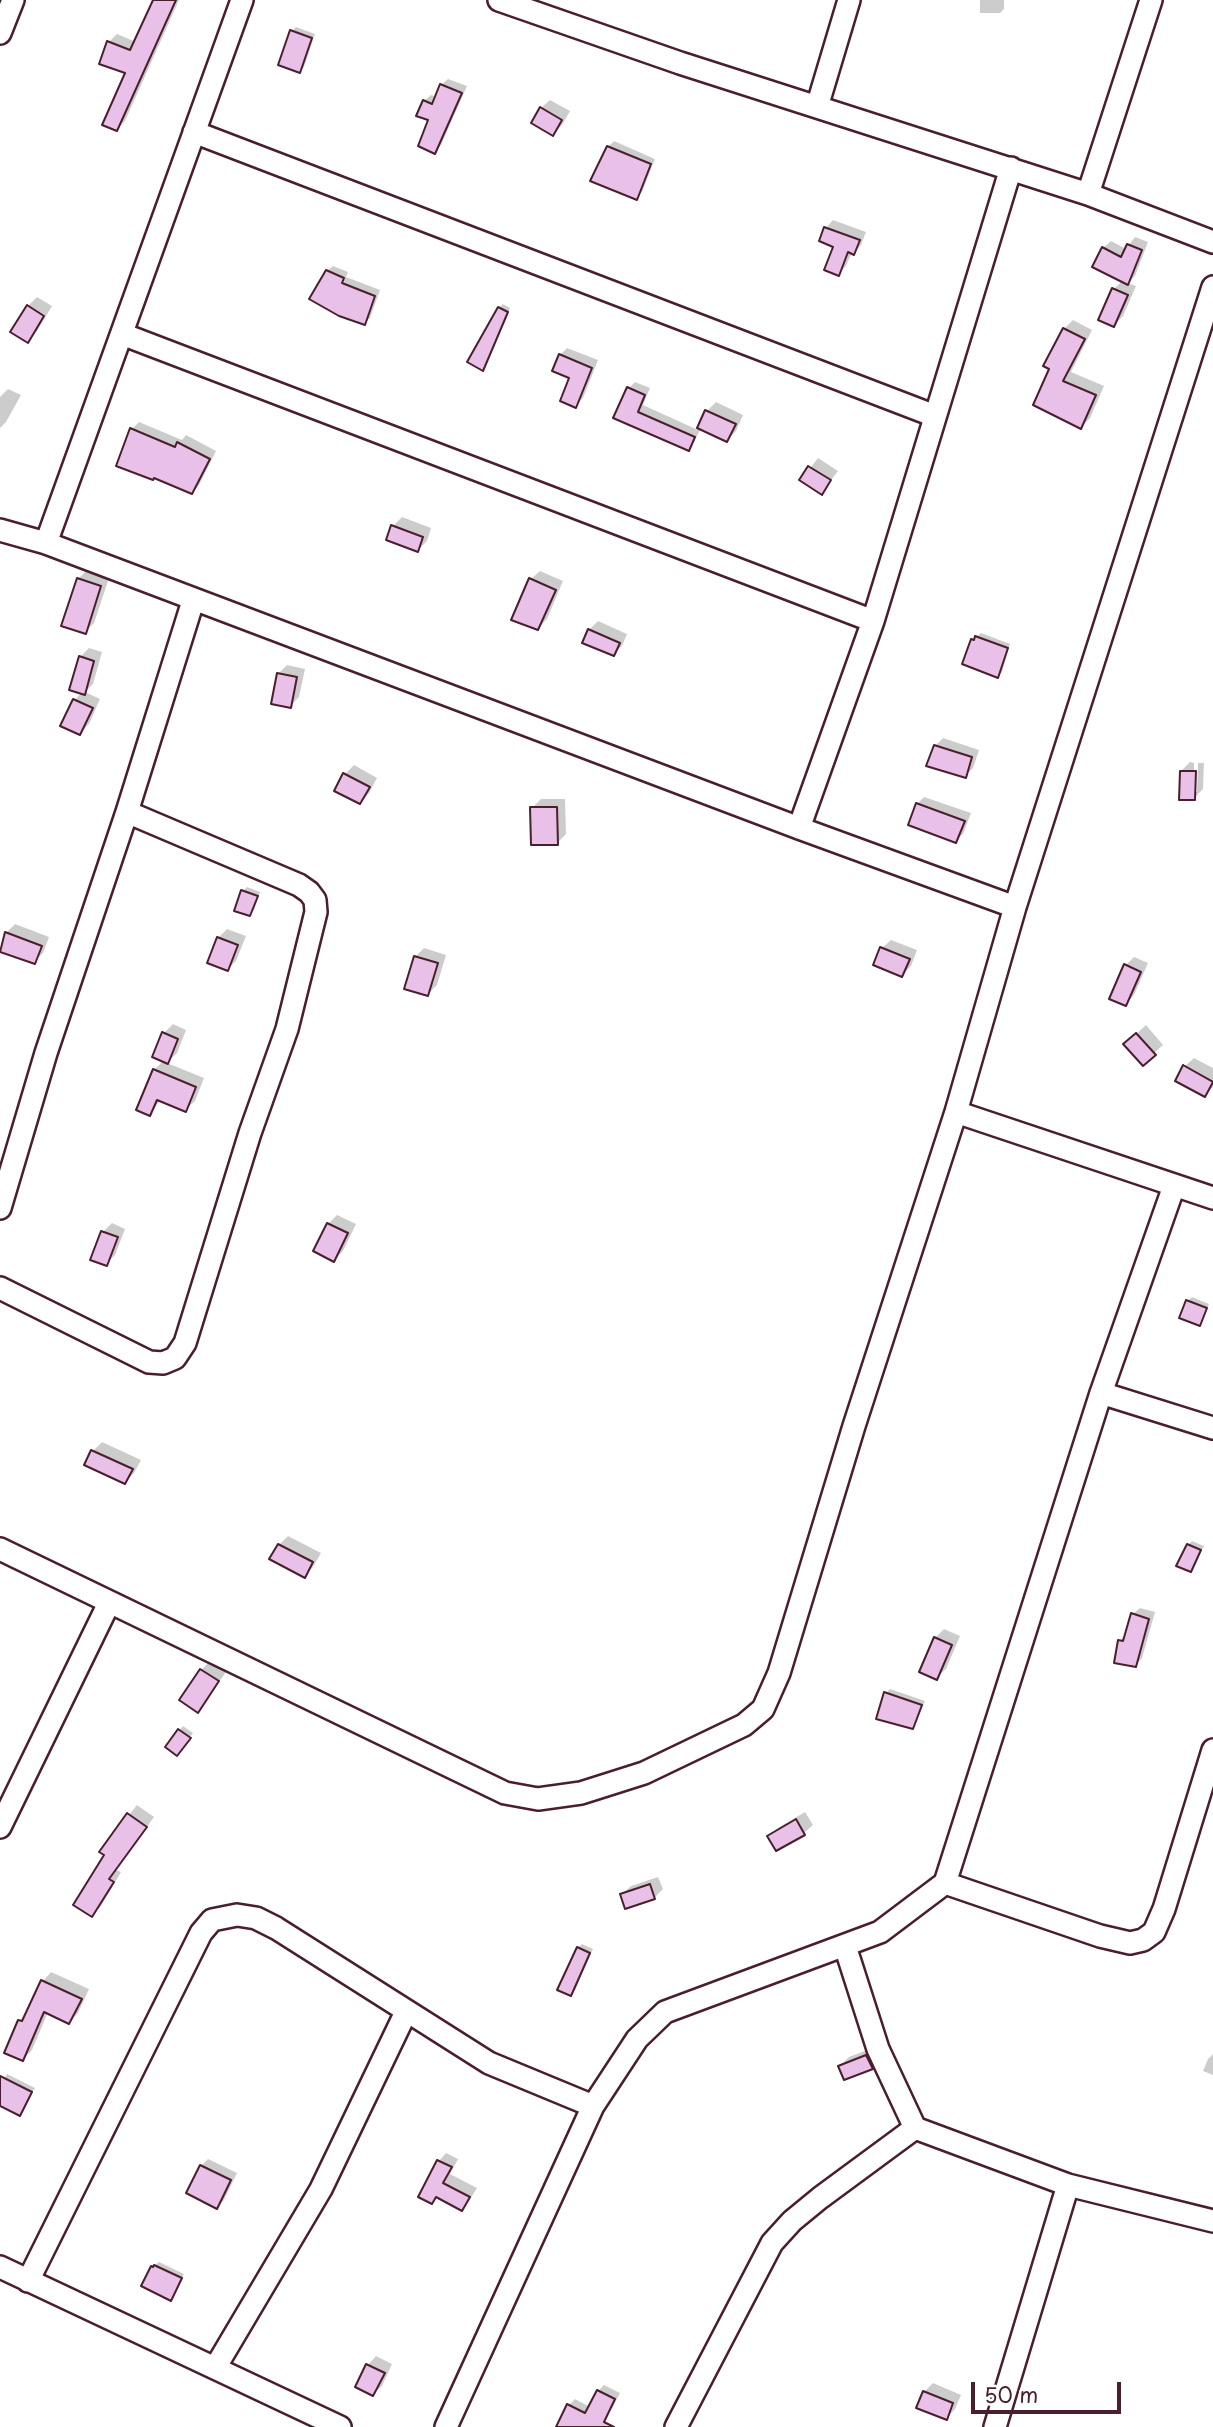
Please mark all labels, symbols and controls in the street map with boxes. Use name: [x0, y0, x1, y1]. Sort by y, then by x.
scale bar: [975, 2368, 1126, 2412]
text: 50 m: [984, 2378, 1038, 2410]

